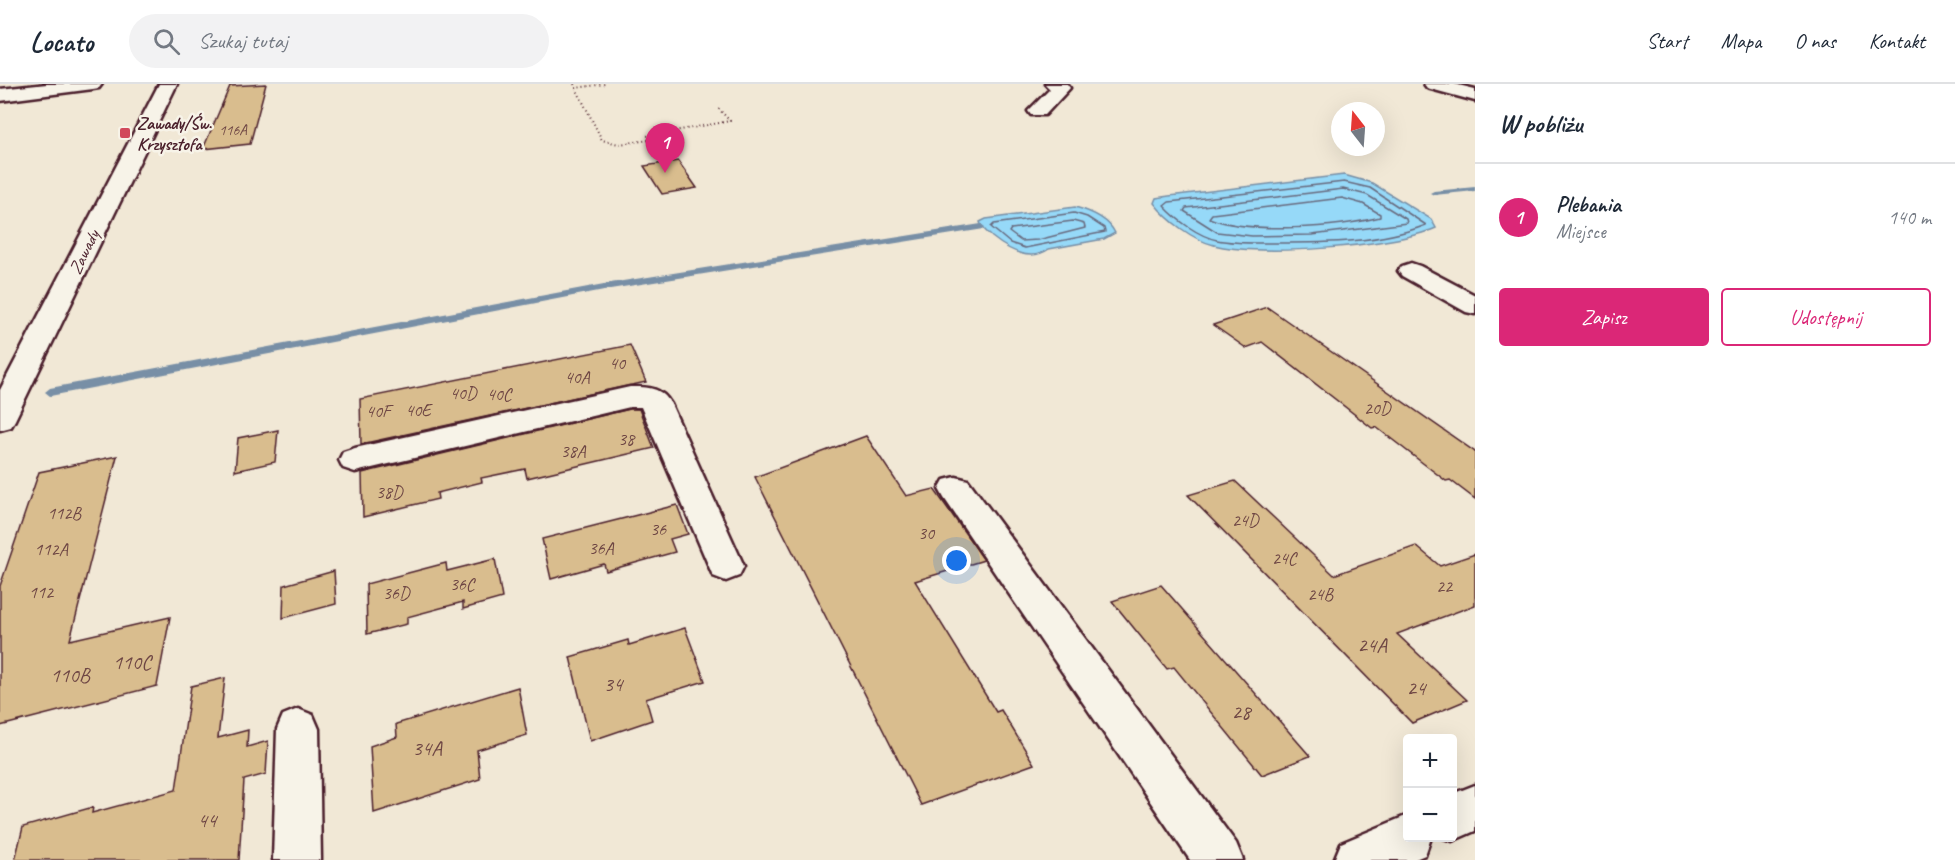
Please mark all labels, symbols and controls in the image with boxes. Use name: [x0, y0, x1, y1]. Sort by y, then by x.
search box: [129, 14, 549, 68]
text: Locato: [30, 24, 93, 59]
icon: search: [150, 25, 183, 58]
text: Szukaj tutaj: [198, 27, 288, 55]
text: Start: [1647, 28, 1688, 54]
text: Mapa: [1721, 28, 1761, 54]
text: O nas: [1794, 28, 1836, 54]
text: Kontakt: [1869, 28, 1925, 54]
north arrow: [1331, 102, 1385, 156]
text: W pobliżu: [1499, 107, 1582, 140]
place label: Zawady/Św. Krzysztofa: [137, 112, 212, 155]
house number: 116A: [219, 121, 248, 140]
pin: 1: [646, 124, 684, 173]
marker: Zawady/Św. Krzysztofa: [118, 126, 132, 140]
text: Plebania: [1556, 191, 1621, 219]
text: 1: [1514, 205, 1523, 230]
text: 140 m: [1888, 205, 1931, 230]
text: Miejsce: [1556, 219, 1606, 244]
street label: Zawady: [64, 225, 105, 278]
button: Zapisz: [1499, 288, 1709, 346]
button: Udostępnij: [1721, 288, 1931, 346]
house number: 40: [609, 352, 627, 374]
house number: 40A: [564, 366, 591, 388]
house number: 40D: [450, 382, 478, 404]
house number: 40C: [487, 383, 514, 405]
house number: 20D: [1364, 397, 1392, 419]
house number: 40E: [405, 399, 433, 421]
house number: 40F: [366, 400, 394, 422]
house number: 38: [618, 428, 636, 450]
house number: 38A: [560, 440, 587, 462]
house number: 38D: [376, 481, 404, 503]
house number: 112B: [47, 502, 82, 524]
house number: 24D: [1232, 509, 1260, 531]
house number: 36: [650, 518, 667, 540]
house number: 30: [918, 522, 936, 544]
house number: 36A: [588, 537, 615, 559]
house number: 112A: [34, 538, 69, 560]
your location: [942, 546, 971, 575]
house number: 24C: [1272, 547, 1299, 569]
house number: 36C: [450, 573, 477, 595]
house number: 22: [1436, 575, 1454, 597]
house number: 112: [29, 581, 55, 603]
house number: 36D: [383, 582, 411, 604]
house number: 24B: [1307, 583, 1334, 605]
house number: 24A: [1357, 632, 1388, 658]
house number: 110C: [113, 649, 153, 675]
house number: 110B: [50, 662, 92, 688]
house number: 34: [604, 671, 625, 697]
house number: 24: [1407, 675, 1428, 701]
house number: 28: [1232, 699, 1253, 725]
map controls: [1403, 734, 1457, 842]
button: +: [1403, 734, 1457, 788]
house number: 34A: [412, 735, 443, 761]
button: −: [1403, 788, 1457, 842]
house number: 44: [198, 807, 219, 833]

